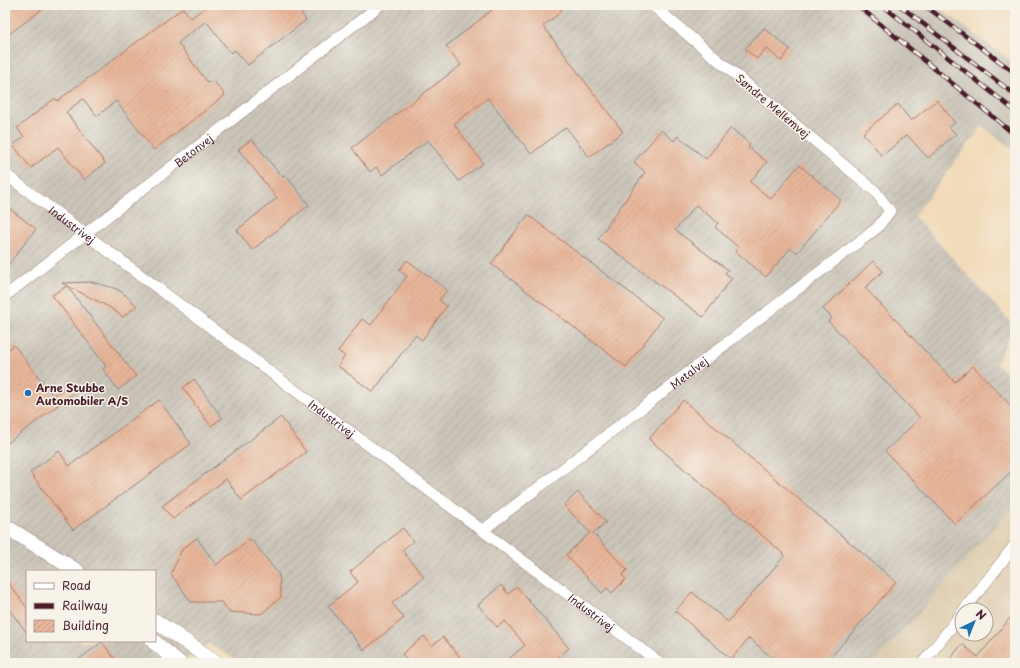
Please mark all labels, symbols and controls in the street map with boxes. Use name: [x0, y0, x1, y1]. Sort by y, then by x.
street label: Søndre Mellemvej: [732, 70, 814, 142]
street label: Betonvej: [170, 129, 216, 171]
street label: Industrivej: [45, 201, 99, 247]
street label: Metalvej: [666, 352, 711, 393]
place label: Arne Stubbe Automobiler A/S: [35, 379, 128, 409]
marker: Arne Stubbe Automobiler A/S: [23, 388, 33, 398]
street label: Industrivej: [305, 395, 359, 441]
legend: [26, 570, 156, 642]
text: Road: [62, 576, 91, 594]
street label: Industrivej: [565, 589, 618, 635]
text: Railway: [62, 596, 108, 614]
north arrow: [954, 602, 994, 642]
text: N: [972, 605, 990, 624]
text: Building: [62, 616, 109, 634]

